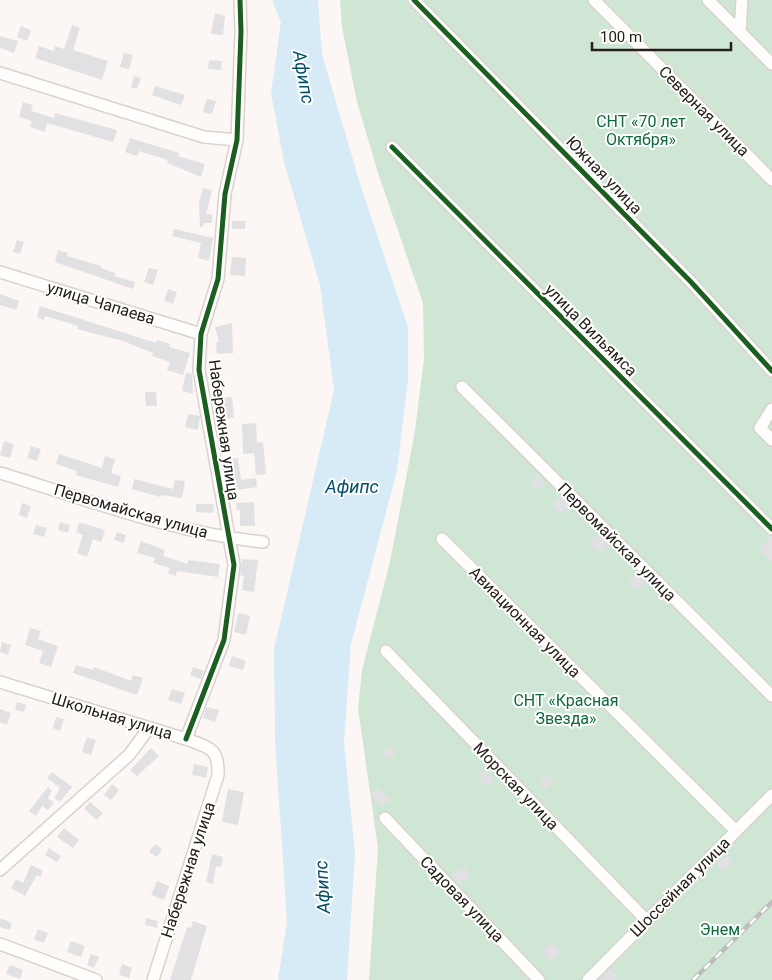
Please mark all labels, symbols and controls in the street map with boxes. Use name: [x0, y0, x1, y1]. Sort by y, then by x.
scale bar: [592, 20, 731, 52]
text: 100 m: [600, 28, 642, 46]
water label: Афипс: [289, 48, 319, 105]
street label: Северная улица: [655, 62, 753, 160]
park label: СНТ «70 лет Октября»: [596, 112, 686, 149]
street label: Южная улица: [562, 132, 646, 218]
street label: улица Чапаева: [45, 278, 157, 328]
street label: улица Вильямса: [541, 280, 641, 380]
street label: Набережная улица: [205, 358, 243, 502]
water label: Афипс: [324, 476, 379, 497]
street label: Первомайская улица: [554, 479, 680, 605]
street label: Первомайская улица: [52, 480, 210, 542]
street label: Авиационная улица: [466, 563, 584, 681]
street label: Школьная улица: [49, 689, 175, 743]
park label: СНТ «Красная Звезда»: [513, 691, 619, 728]
street label: Морская улица: [469, 738, 563, 834]
street label: Набережная улица: [157, 800, 219, 940]
street label: Шоссейная улица: [626, 833, 734, 941]
street label: Садовая улица: [416, 852, 508, 946]
water label: Афипс: [310, 860, 334, 915]
park label: Энем: [700, 920, 740, 939]

